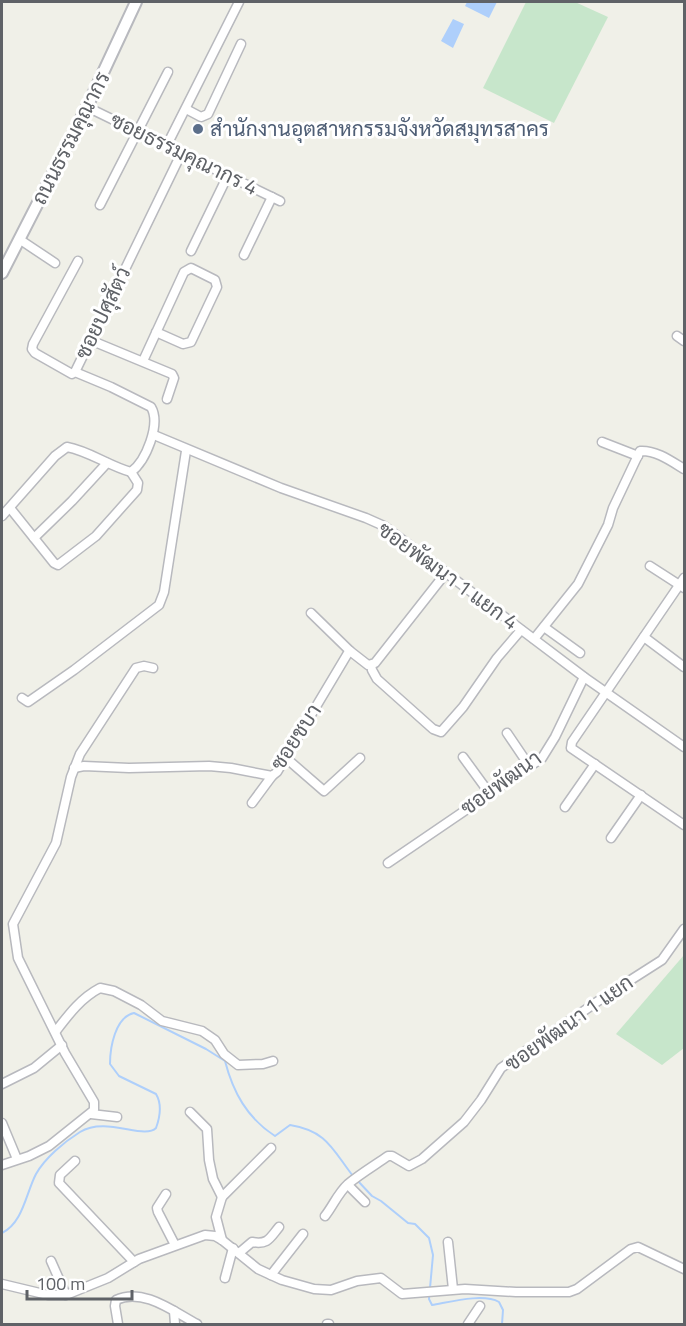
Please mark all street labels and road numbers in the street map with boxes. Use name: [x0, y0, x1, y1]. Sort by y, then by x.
street label: ถนนธรรมคุณากร: [23, 65, 118, 210]
street label: ซอยธรรมคุณากร 4: [105, 103, 264, 203]
street label: ซอยปศุสัตว์: [66, 261, 138, 364]
street label: ซอยพัฒนา 1 แยก 4: [372, 513, 526, 637]
street label: ซอยชบา: [262, 697, 329, 776]
street label: ซอยพัฒนา: [453, 742, 548, 823]
street label: ซอยพัฒนา 1 แยก: [498, 966, 639, 1079]

